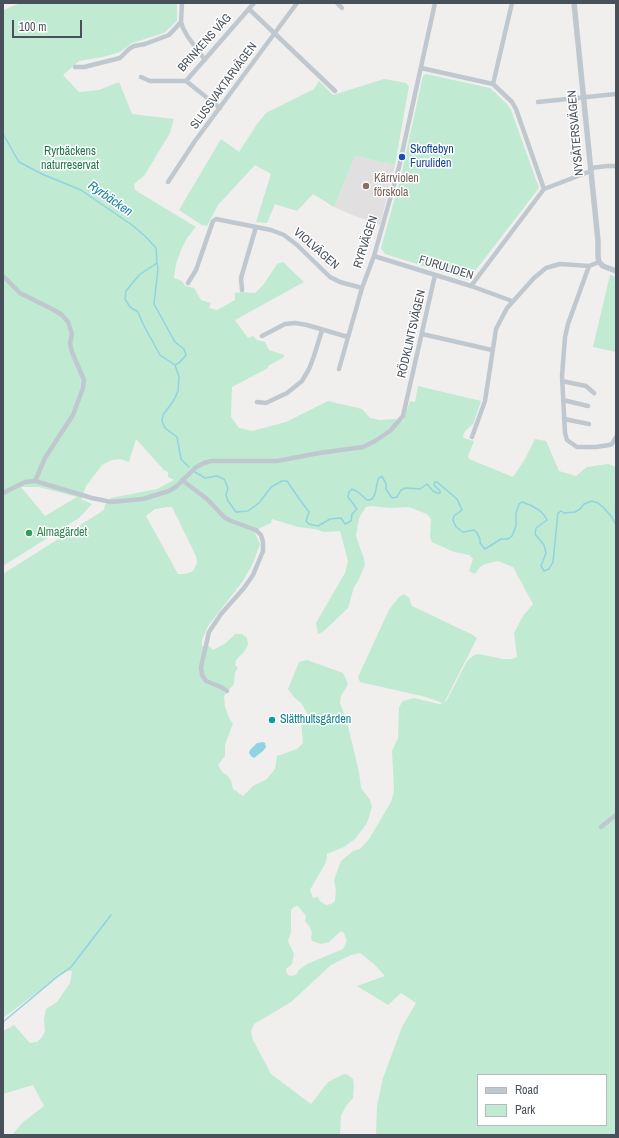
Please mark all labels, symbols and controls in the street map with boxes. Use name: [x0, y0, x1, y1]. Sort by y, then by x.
street label: BRINKENS VÄG: [175, 11, 235, 75]
scale bar: [14, 12, 84, 38]
text: 100 m: [19, 19, 46, 35]
street label: SLUSSVAKTARVÄGEN: [188, 40, 260, 132]
street label: NYSÄTERSVÄGEN: [565, 90, 587, 176]
place label: Skoftebyn Furuliden: [410, 143, 454, 171]
park label: Ryrbäckens naturreservat: [41, 145, 99, 173]
marker: Skoftebyn Furuliden: [397, 152, 407, 162]
place label: Kärrviolen förskola: [374, 172, 419, 200]
water label: Ryrbäcken: [85, 178, 135, 220]
marker: Kärrviolen förskola: [361, 181, 371, 191]
street label: RYRVÄGEN: [351, 214, 381, 270]
street label: VIOLVÄGEN: [290, 225, 342, 273]
street label: FURULIDEN: [417, 253, 475, 283]
street label: RÖDKLINTSVÄGEN: [395, 289, 429, 379]
place label: Almagärdet: [37, 526, 87, 540]
marker: Almagärdet: [24, 528, 34, 538]
place label: Slätthultsgården: [280, 713, 351, 727]
marker: Slätthultsgården: [267, 715, 277, 725]
legend: [477, 1074, 607, 1126]
text: Road: [515, 1082, 539, 1098]
text: Park: [515, 1102, 535, 1118]

